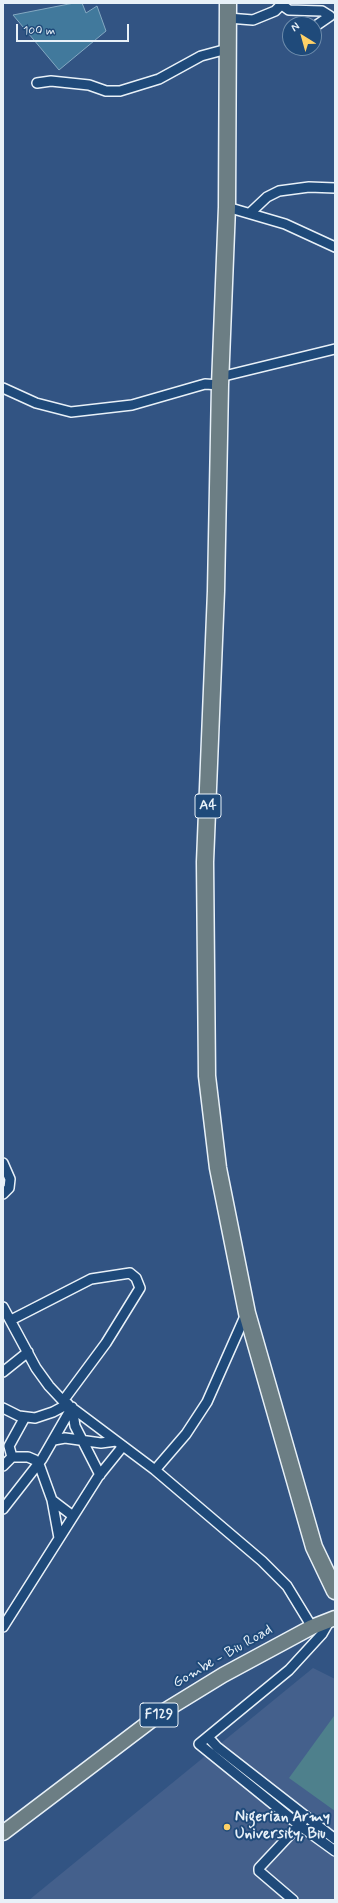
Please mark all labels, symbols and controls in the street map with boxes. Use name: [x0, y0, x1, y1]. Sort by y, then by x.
scale bar: [18, 16, 131, 42]
north arrow: [282, 16, 322, 56]
text: N: [288, 19, 303, 35]
text: 100 m: [23, 23, 55, 39]
road number: A4: [195, 794, 221, 818]
street label: Gombe - Biu Road: [170, 1621, 276, 1693]
road number: F129: [140, 1703, 178, 1727]
place label: Nigerian Army University, Biu: [235, 1809, 330, 1844]
marker: Nigerian Army University, Biu: [222, 1822, 232, 1832]

